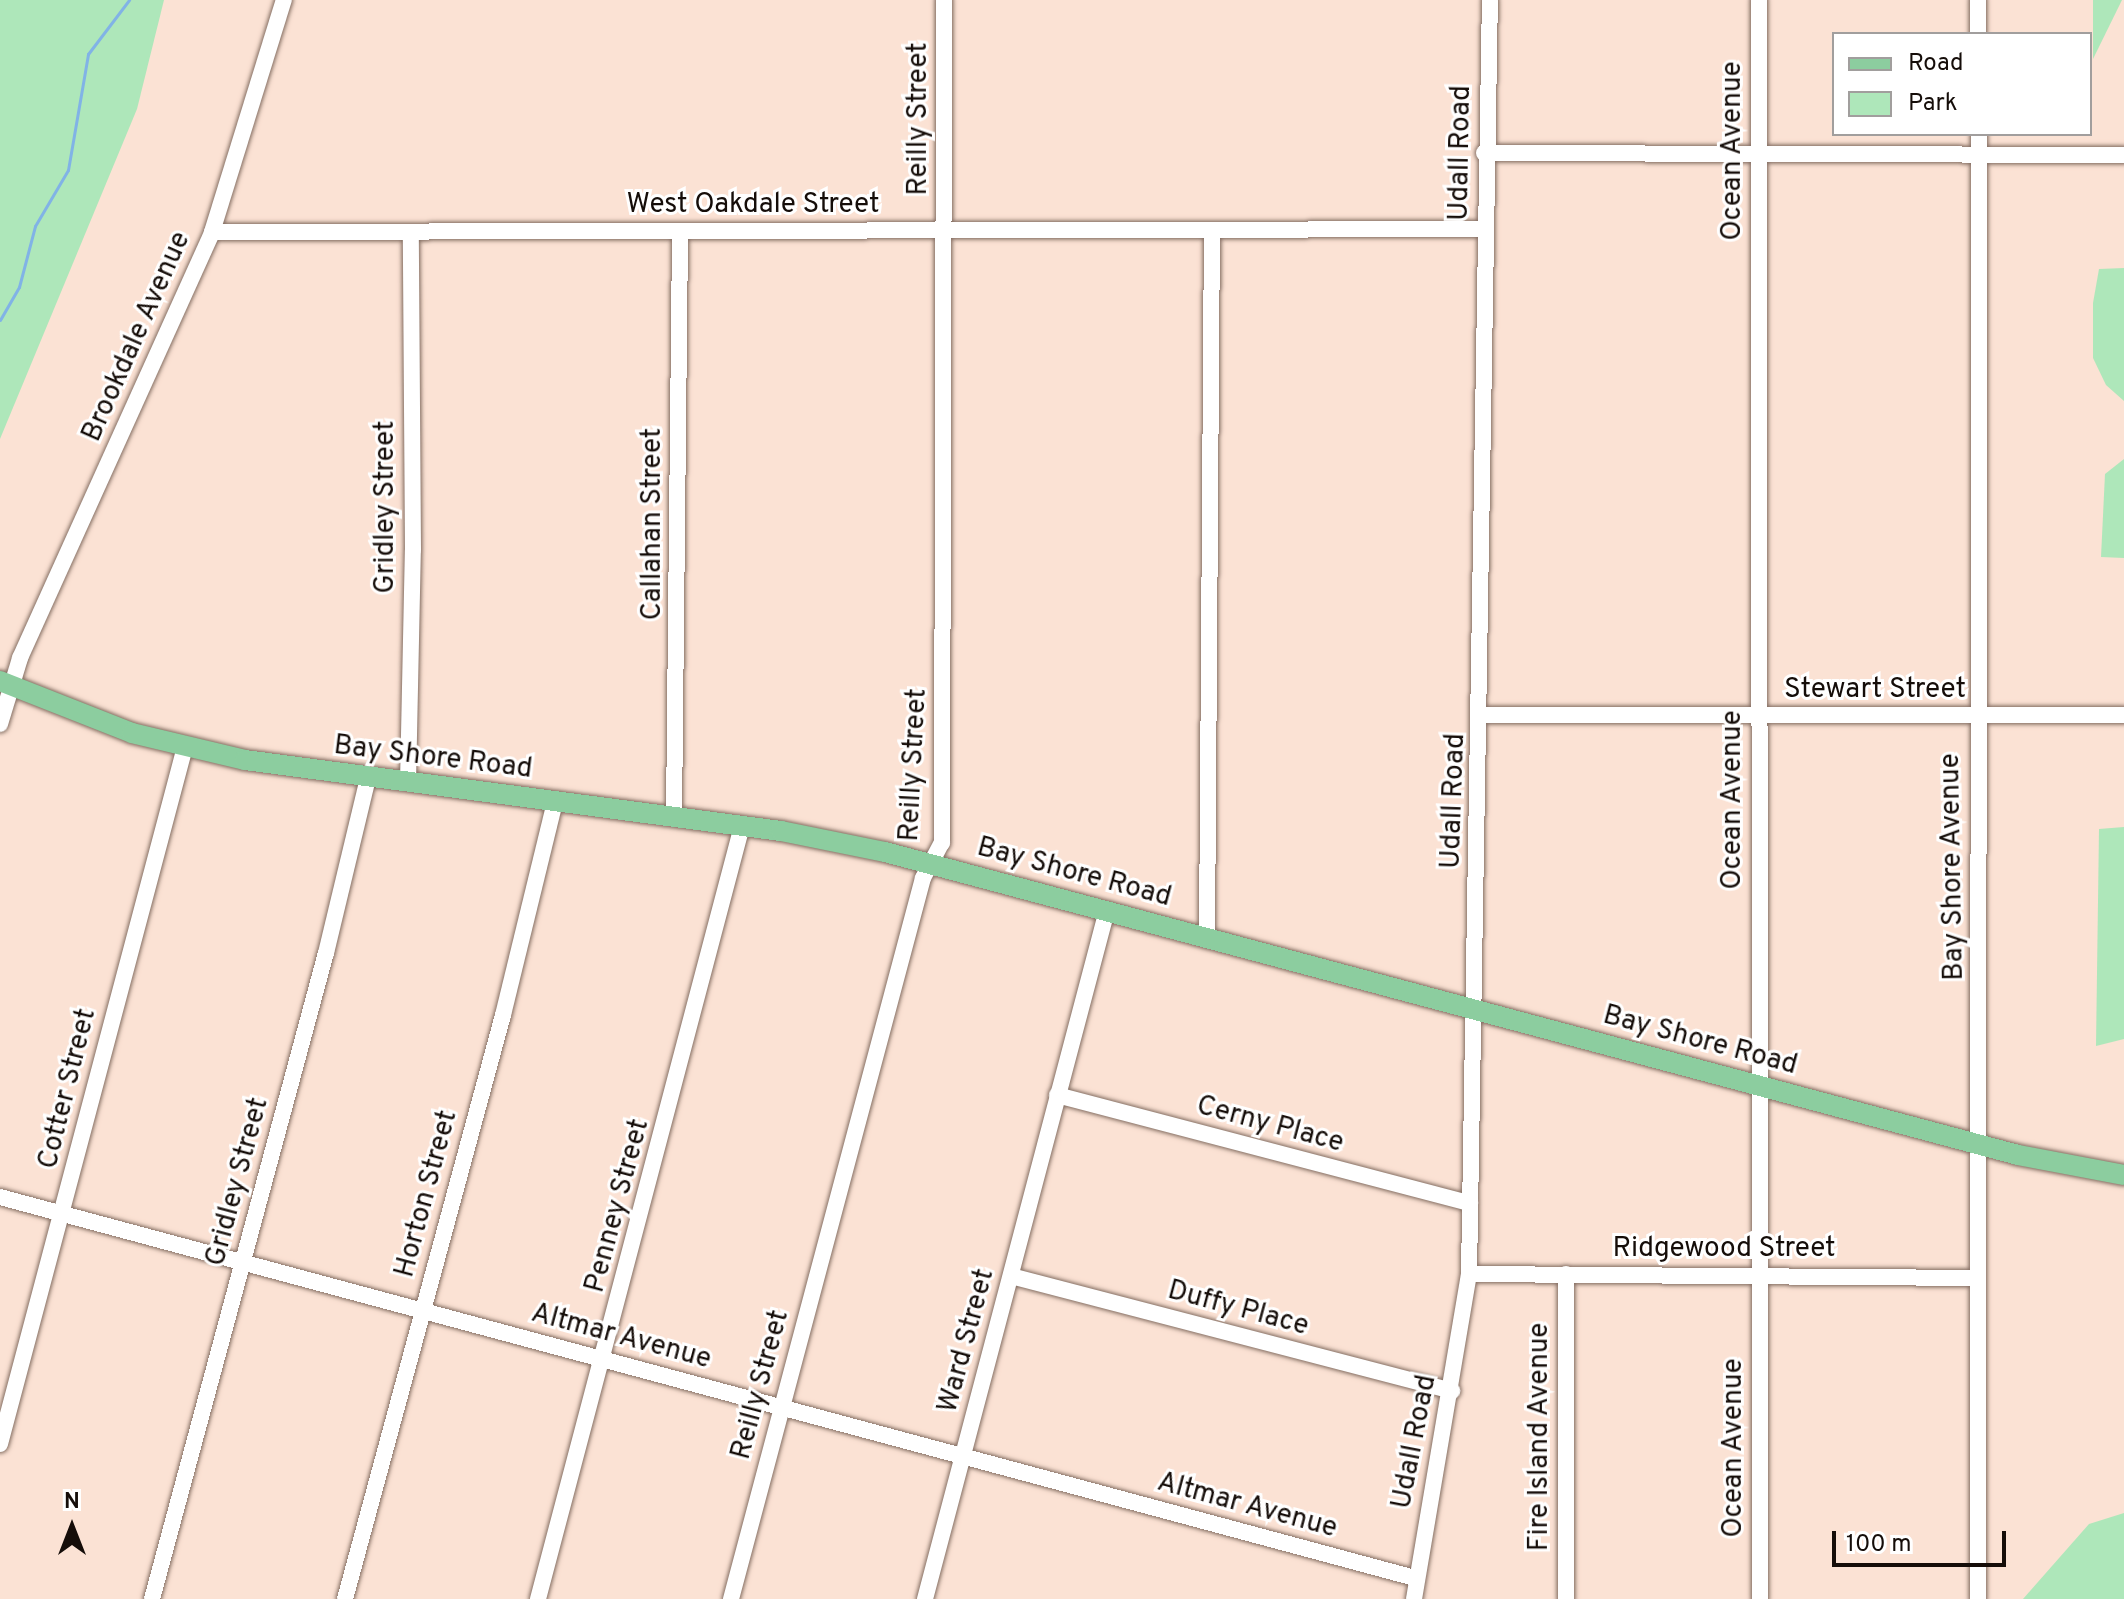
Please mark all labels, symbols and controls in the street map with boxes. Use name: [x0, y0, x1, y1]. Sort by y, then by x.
legend: [1832, 32, 2092, 136]
street label: Reilly Street: [902, 42, 936, 196]
text: Road: [1908, 49, 1964, 79]
street label: Ocean Avenue: [1716, 61, 1750, 241]
street label: Udall Road: [1443, 85, 1479, 221]
text: Park: [1908, 89, 1958, 119]
street label: West Oakdale Street: [627, 188, 879, 222]
street label: Brookdale Avenue: [75, 226, 199, 448]
street label: Gridley Street: [369, 420, 403, 594]
street label: Callahan Street: [636, 428, 670, 620]
street label: Stewart Street: [1784, 673, 1966, 707]
street label: Reilly Street: [893, 688, 935, 842]
street label: Ocean Avenue: [1716, 710, 1750, 890]
street label: Bay Shore Road: [332, 729, 534, 787]
street label: Udall Road: [1435, 733, 1473, 869]
street label: Bay Shore Avenue: [1934, 752, 1972, 982]
street label: Bay Shore Road: [973, 831, 1175, 915]
street label: Bay Shore Road: [1599, 999, 1801, 1083]
street label: Cotter Street: [32, 1005, 104, 1173]
street label: Cerny Place: [1193, 1089, 1347, 1161]
street label: Gridley Street: [199, 1094, 277, 1270]
street label: Horton Street: [389, 1107, 465, 1281]
street label: Penney Street: [579, 1116, 657, 1296]
street label: Ridgewood Street: [1612, 1232, 1836, 1266]
street label: Ward Street: [932, 1265, 1002, 1417]
street label: Duffy Place: [1164, 1274, 1312, 1344]
street label: Altmar Avenue: [527, 1297, 715, 1377]
street label: Reilly Street: [725, 1307, 797, 1463]
street label: Fire Island Avenue: [1523, 1322, 1557, 1552]
street label: Ocean Avenue: [1717, 1358, 1751, 1538]
street label: Udall Road: [1386, 1372, 1444, 1512]
street label: Altmar Avenue: [1153, 1466, 1341, 1546]
north arrow: [32, 1487, 112, 1567]
text: N: [64, 1489, 80, 1516]
scale bar: [1836, 1515, 2010, 1565]
text: 100 m: [1846, 1530, 1912, 1560]

